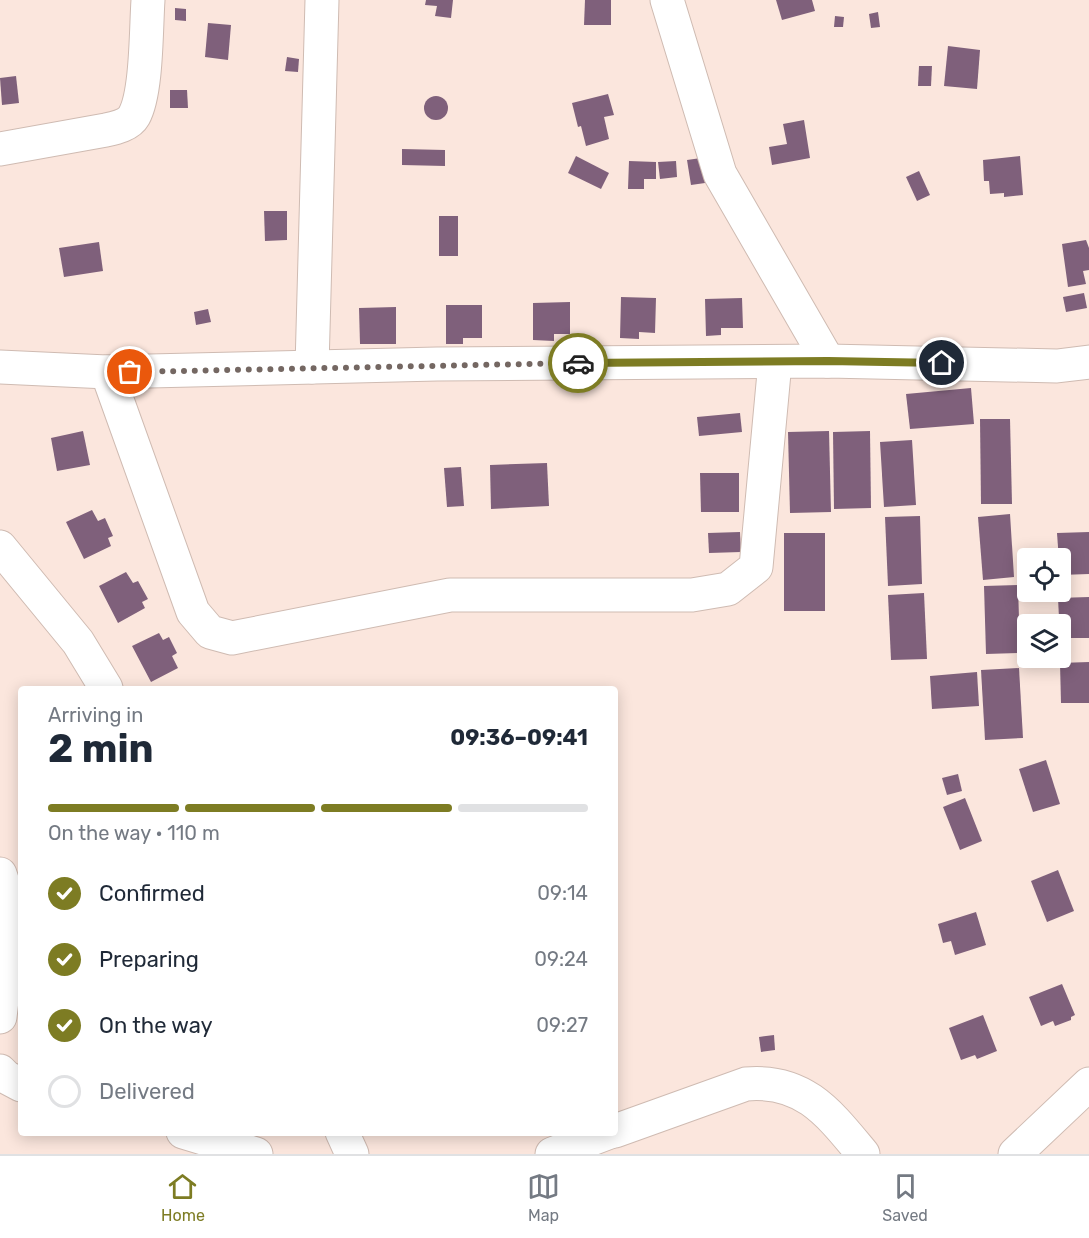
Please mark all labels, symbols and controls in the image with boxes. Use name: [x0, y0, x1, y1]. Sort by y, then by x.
courier: [548, 333, 608, 393]
pin: [916, 337, 967, 388]
pin: [104, 346, 155, 397]
icon: home: [925, 346, 958, 379]
icon: car: [562, 347, 595, 380]
icon: bag: [113, 355, 146, 388]
map controls: [1017, 548, 1071, 668]
button: locate: [1017, 548, 1071, 602]
button: layers: [1017, 614, 1071, 668]
text: Arriving in: [48, 703, 143, 727]
text: 09:36–09:41: [450, 724, 588, 751]
text: 2 min: [48, 726, 154, 772]
text: On the way · 110 m: [48, 821, 220, 845]
icon: check: [48, 877, 81, 910]
text: Confirmed: [99, 880, 205, 907]
text: 09:14: [537, 881, 588, 905]
icon: check: [48, 943, 81, 976]
text: Preparing: [99, 946, 199, 973]
text: 09:24: [534, 947, 588, 971]
icon: check: [48, 1009, 81, 1042]
text: On the way: [99, 1012, 213, 1039]
text: 09:27: [536, 1013, 588, 1037]
text: Delivered: [99, 1078, 195, 1105]
tab: Home: [161, 1170, 205, 1225]
tab: Map: [527, 1170, 560, 1225]
tab: Saved: [882, 1170, 928, 1225]

